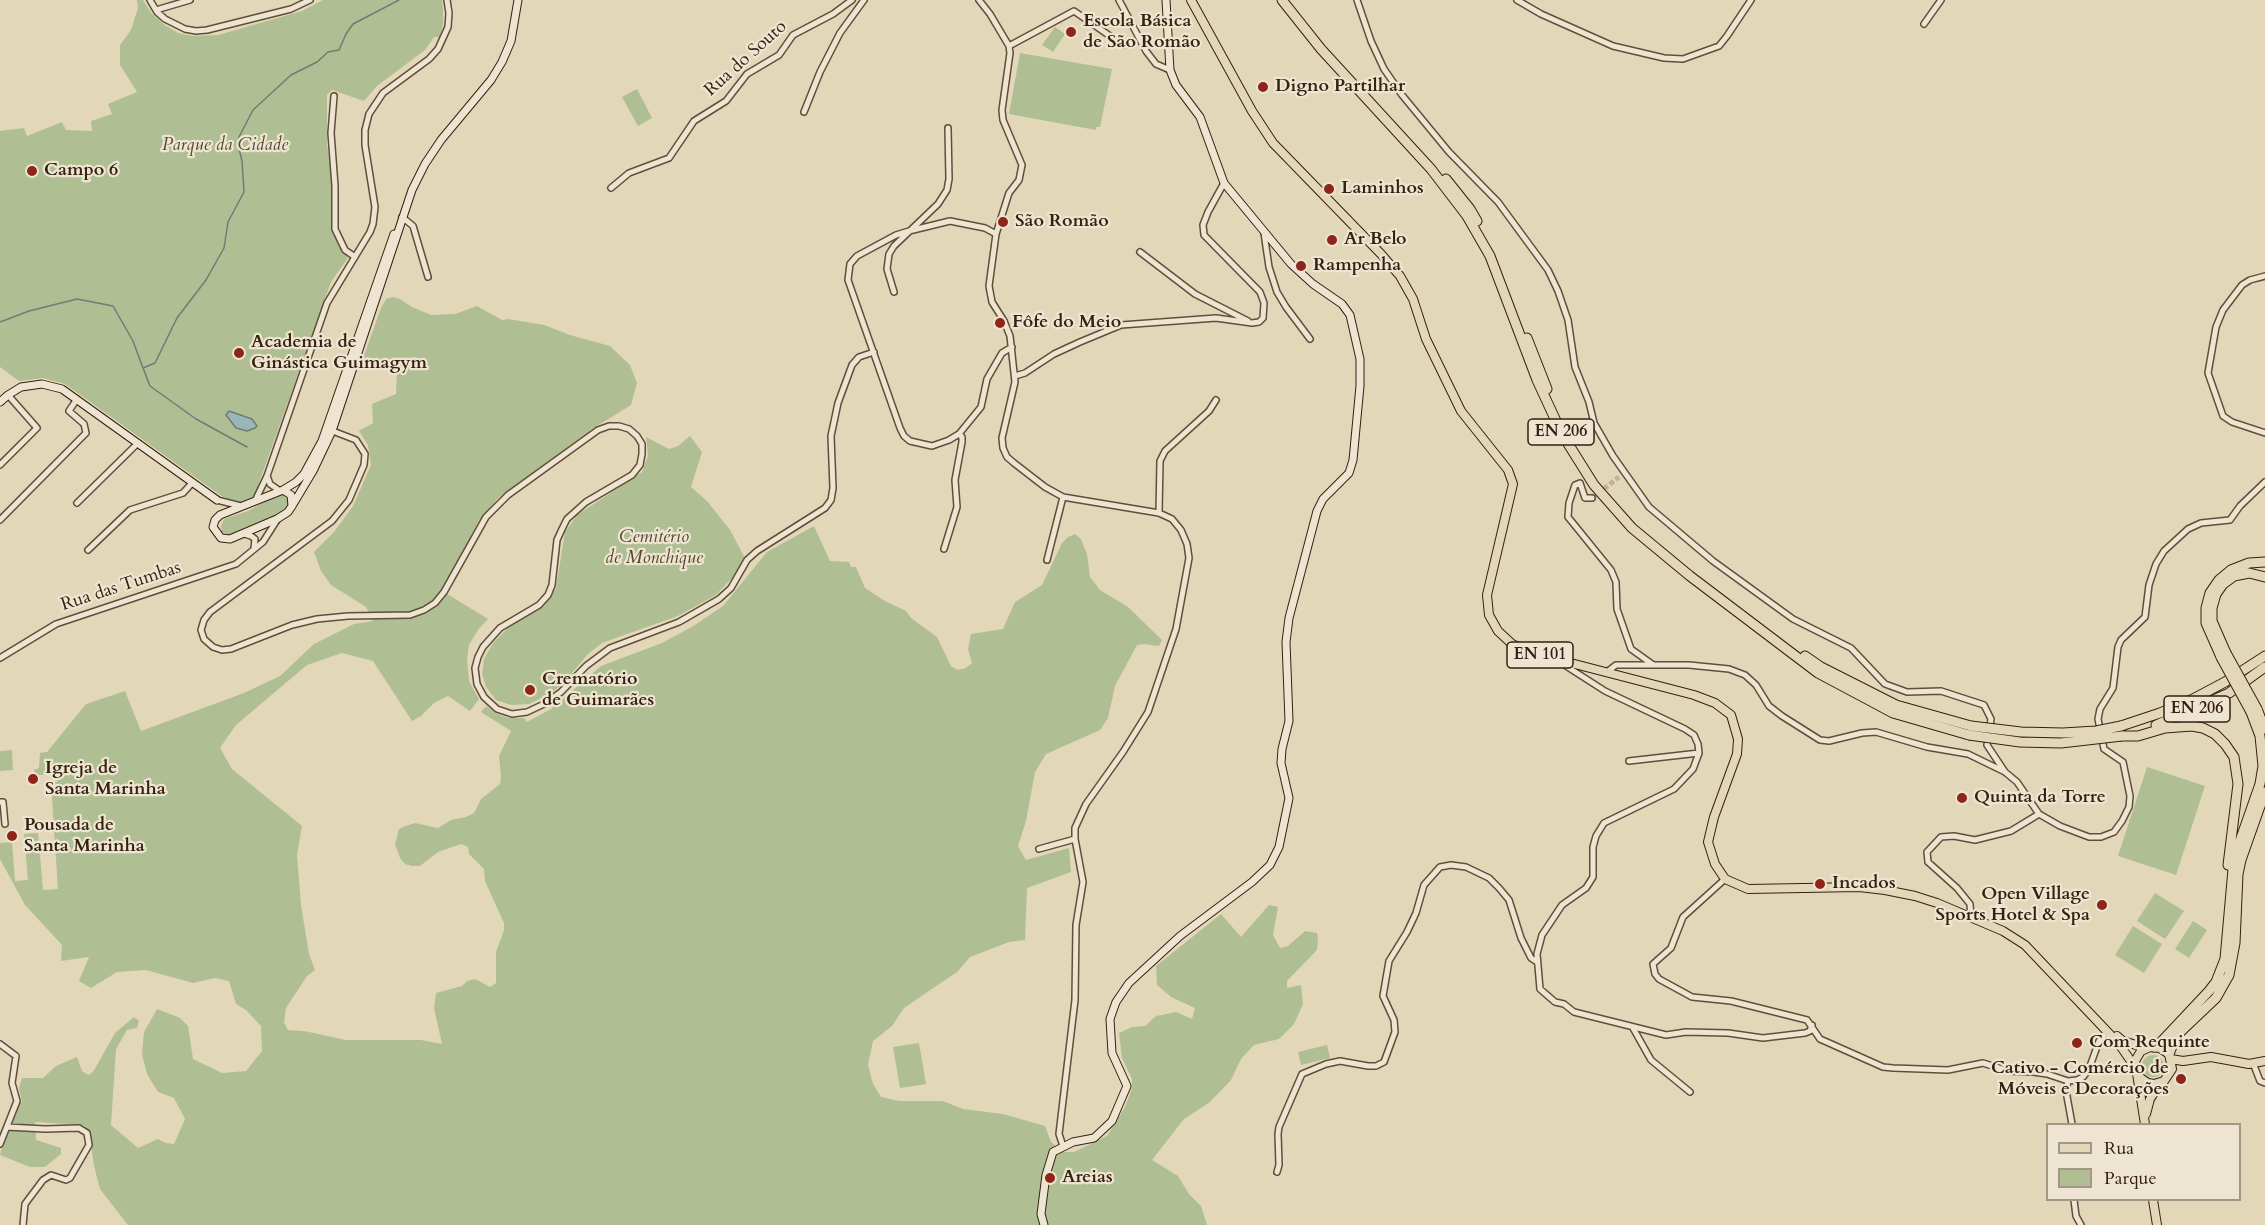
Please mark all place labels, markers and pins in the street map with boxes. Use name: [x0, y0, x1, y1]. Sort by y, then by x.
place label: Escola Básica de São Romão: [1083, 11, 1201, 54]
marker: Escola Básica de São Romão: [1064, 25, 1078, 39]
place label: Digno Partilhar: [1275, 76, 1405, 98]
marker: Digno Partilhar: [1256, 80, 1270, 94]
place label: Campo 6: [44, 160, 118, 182]
marker: Campo 6: [25, 164, 39, 178]
place label: Laminhos: [1341, 178, 1424, 200]
marker: Laminhos: [1322, 182, 1336, 196]
place label: São Romão: [1015, 211, 1109, 233]
marker: São Romão: [996, 215, 1010, 229]
place label: Ar Belo: [1344, 229, 1406, 251]
marker: Ar Belo: [1325, 233, 1339, 247]
place label: Rampenha: [1313, 255, 1401, 277]
marker: Rampenha: [1294, 259, 1308, 273]
place label: Fôfe do Meio: [1012, 312, 1121, 334]
marker: Fôfe do Meio: [993, 316, 1007, 330]
place label: Academia de Ginástica Guimagym: [251, 332, 427, 374]
marker: Academia de Ginástica Guimagym: [232, 346, 246, 360]
place label: Crematório de Guimarães: [542, 669, 654, 712]
marker: Crematório de Guimarães: [523, 683, 537, 697]
place label: Igreja de Santa Marinha: [45, 758, 166, 800]
marker: Igreja de Santa Marinha: [26, 772, 40, 786]
place label: Quinta da Torre: [1974, 787, 2106, 809]
marker: Quinta da Torre: [1955, 791, 1969, 805]
place label: Pousada de Santa Marinha: [24, 815, 145, 858]
marker: Pousada de Santa Marinha: [5, 829, 19, 843]
place label: Incados: [1832, 873, 1896, 895]
marker: Incados: [1813, 877, 1827, 891]
place label: Open Village Sports Hotel & Spa: [1936, 884, 2090, 926]
marker: Open Village Sports Hotel & Spa: [2095, 898, 2109, 912]
place label: Com Requinte: [2089, 1032, 2210, 1054]
marker: Com Requinte: [2070, 1036, 2084, 1050]
place label: Cativo - Comércio de Móveis e Decorações: [1991, 1058, 2169, 1100]
marker: Cativo - Comércio de Móveis e Decorações: [2174, 1072, 2188, 1086]
place label: Areias: [1062, 1167, 1113, 1189]
marker: Areias: [1043, 1171, 1057, 1185]

